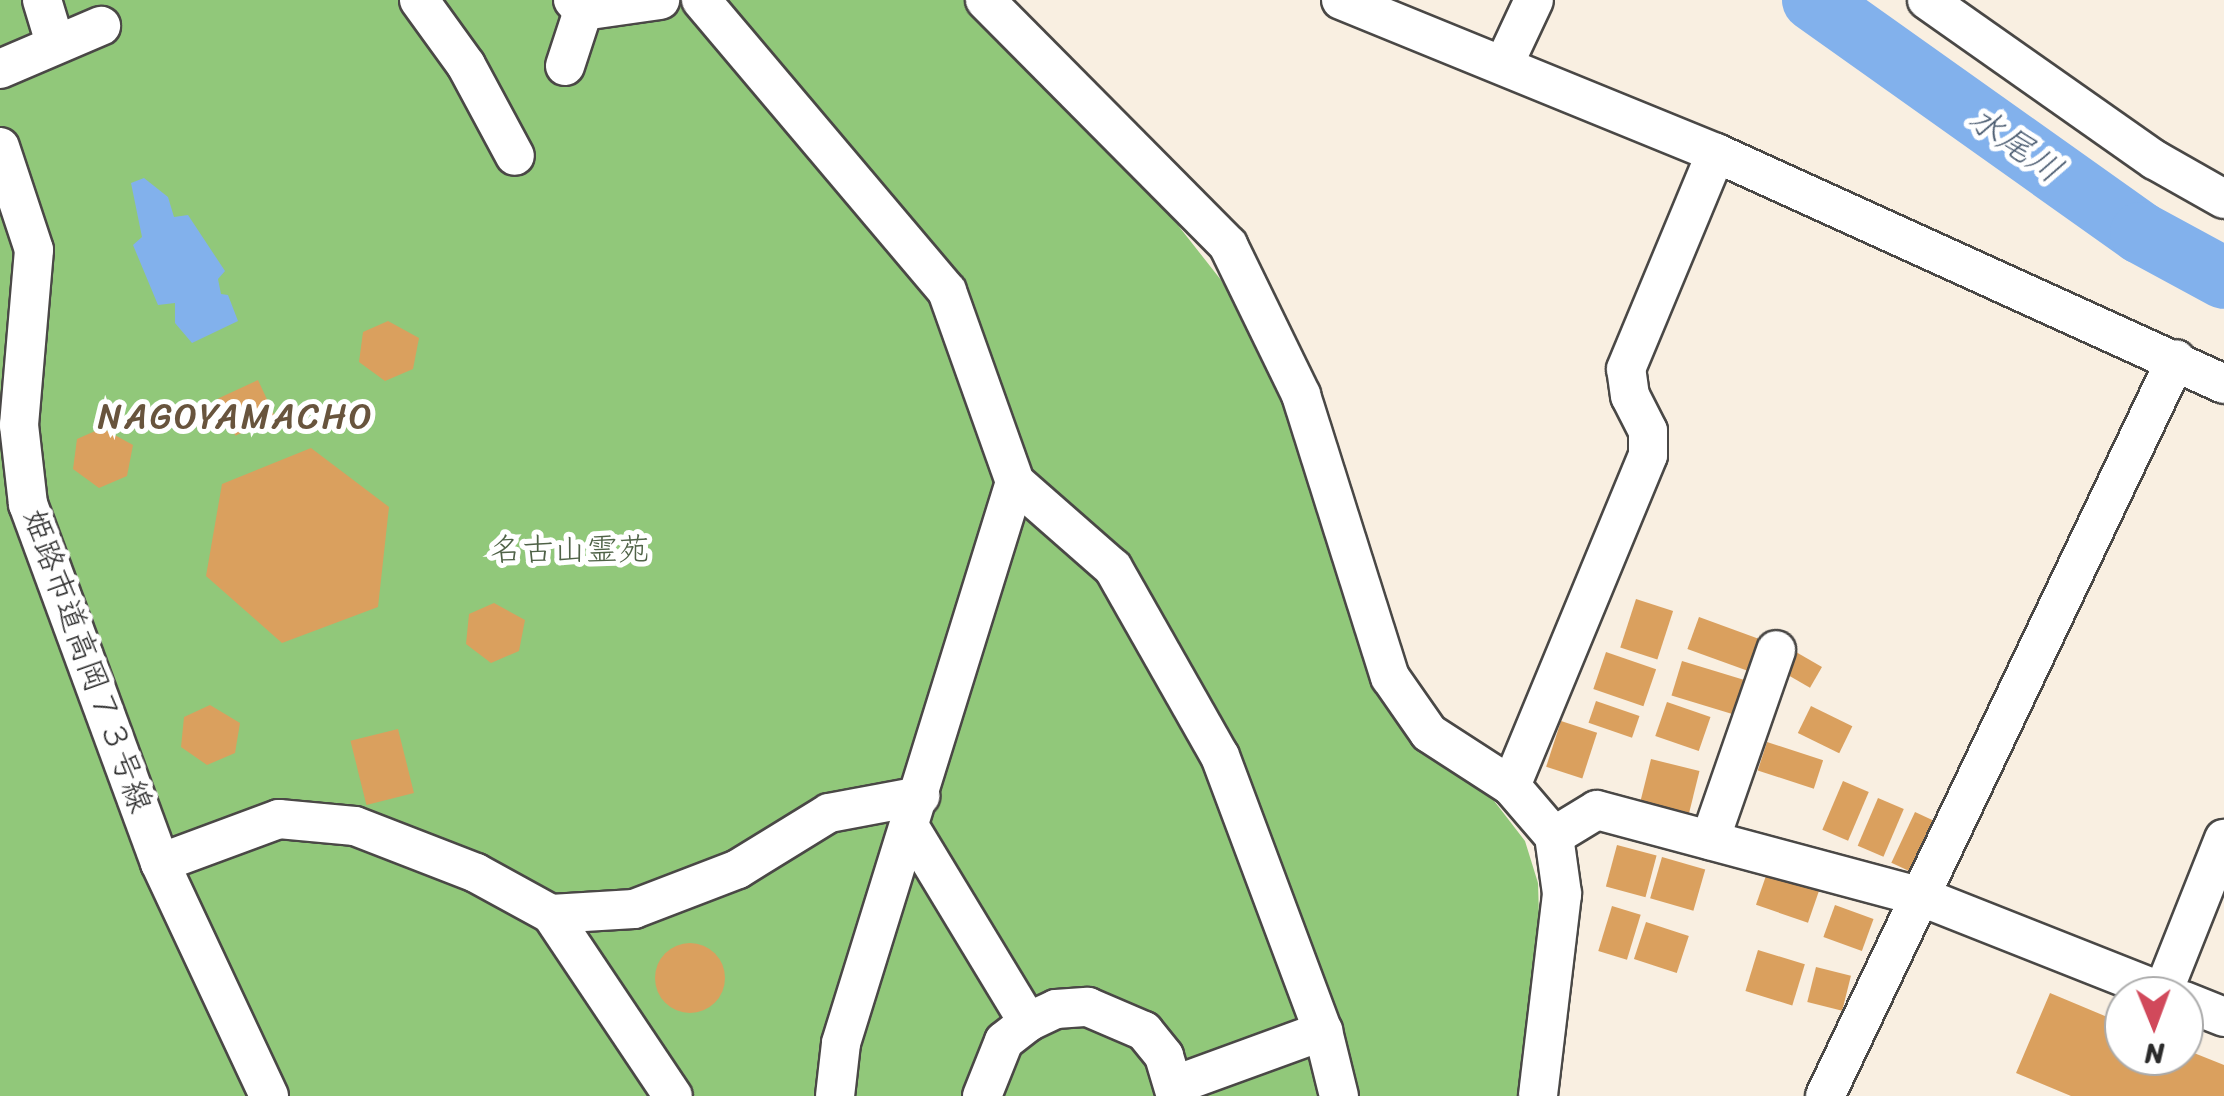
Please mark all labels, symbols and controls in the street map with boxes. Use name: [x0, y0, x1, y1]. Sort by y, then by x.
water label: 水尾川: [1961, 97, 2071, 191]
district label: NAGOYAMACHO: [98, 395, 374, 437]
street label: 姫路市道高岡７３号線: [14, 504, 160, 818]
park label: 名古山霊苑: [490, 531, 650, 569]
north arrow: [2104, 976, 2204, 1076]
text: N: [2144, 1030, 2165, 1079]

